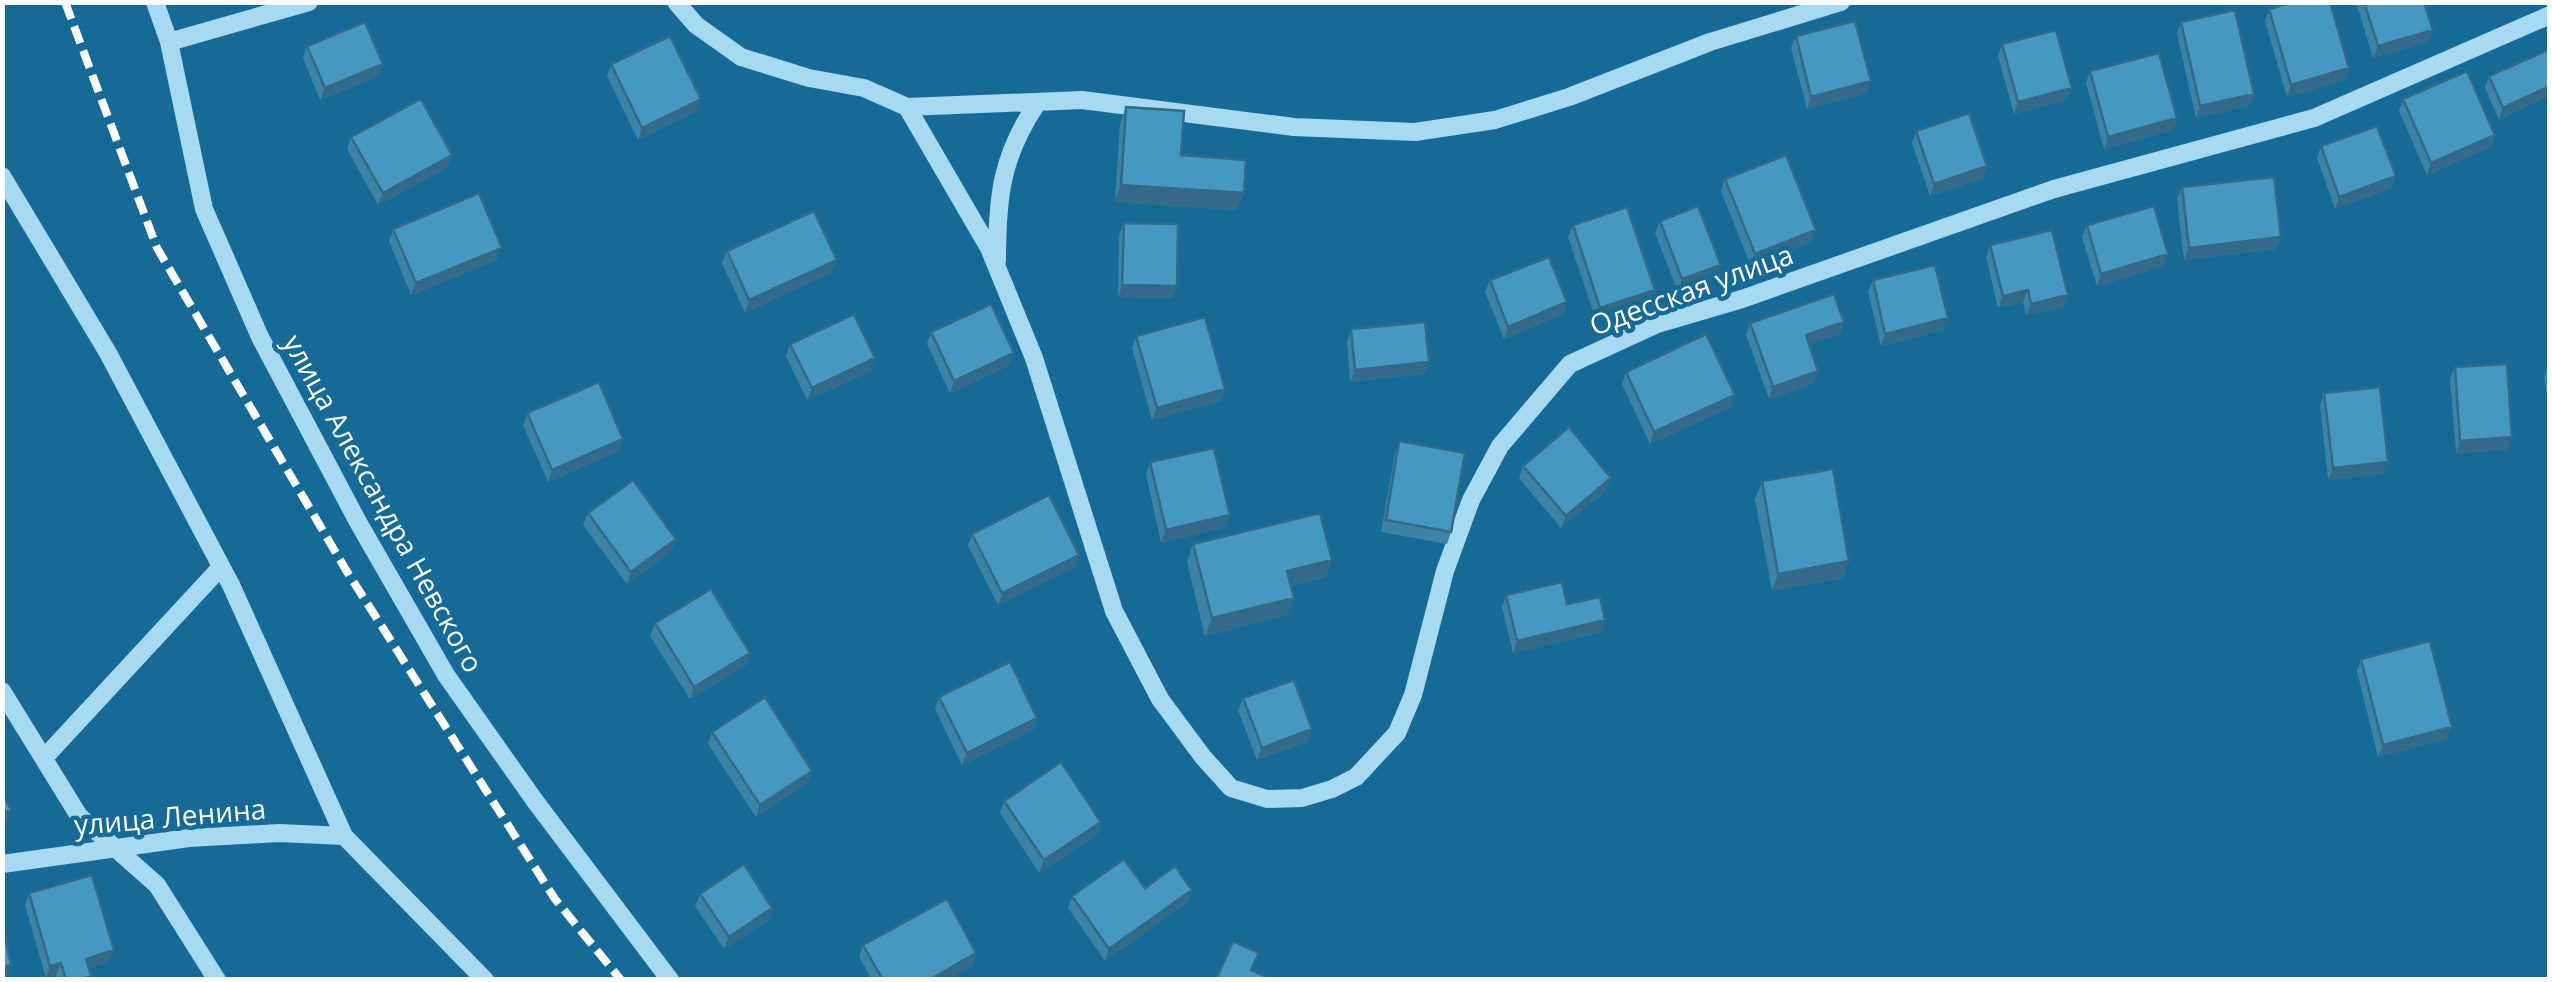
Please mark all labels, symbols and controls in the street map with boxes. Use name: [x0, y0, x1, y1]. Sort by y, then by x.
street label: Одесская улица: [1584, 235, 1798, 343]
street label: улица Александра Невского: [275, 327, 493, 679]
street label: улица Ленина: [72, 789, 268, 843]

